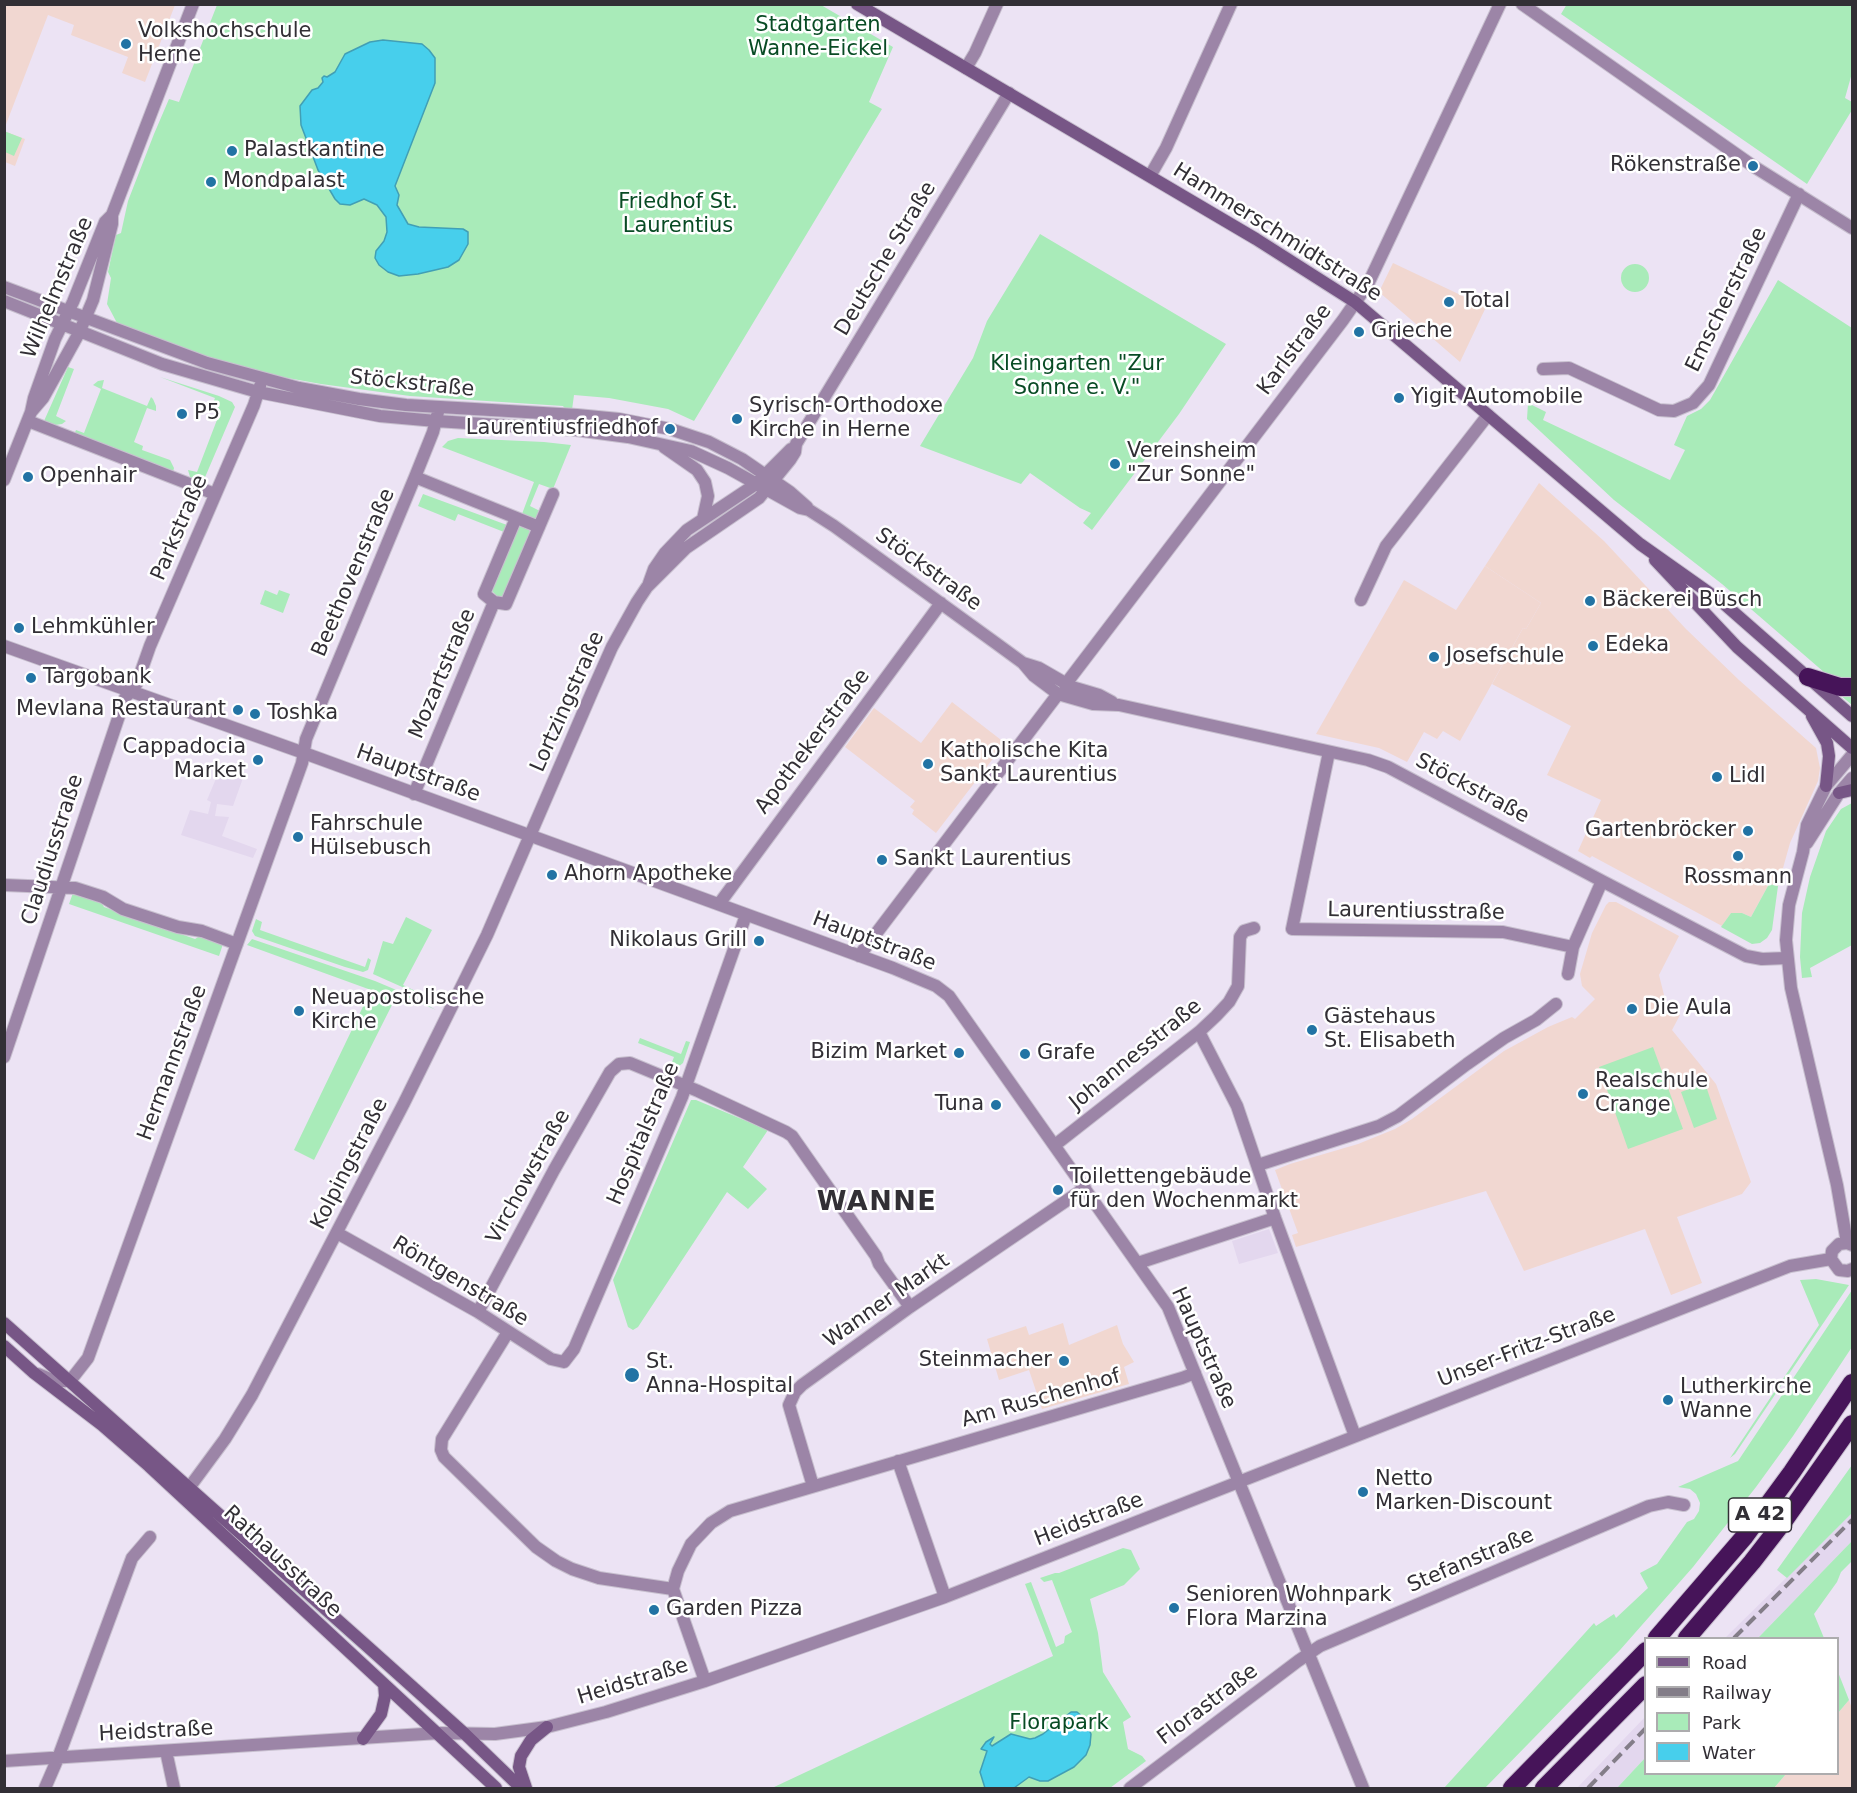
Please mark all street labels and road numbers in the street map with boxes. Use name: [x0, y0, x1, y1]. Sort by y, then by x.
street label: Hammerschmidtstraße: [1168, 158, 1386, 308]
street label: Deutsche Straße: [830, 177, 942, 341]
street label: Wilhelmstraße: [17, 213, 99, 363]
street label: Emscherstraße: [1681, 224, 1773, 376]
street label: Karlstraße: [1253, 299, 1337, 401]
street label: Stöckstraße: [349, 365, 475, 403]
street label: Parkstraße: [146, 471, 214, 585]
street label: Beethovenstraße: [307, 485, 401, 661]
street label: Stöckstraße: [870, 523, 986, 617]
street label: Mozartstraße: [404, 605, 482, 743]
street label: Lortzingstraße: [526, 628, 610, 776]
street label: Apothekerstraße: [750, 665, 876, 819]
street label: Hauptstraße: [352, 740, 484, 808]
street label: Stöckstraße: [1411, 749, 1533, 829]
street label: Claudiusstraße: [17, 771, 89, 929]
street label: Laurentiusstraße: [1327, 898, 1505, 926]
street label: Hauptstraße: [809, 907, 939, 977]
street label: Hermannstraße: [133, 982, 213, 1144]
street label: Johannesstraße: [1065, 994, 1207, 1116]
street label: Hospitalstraße: [603, 1059, 685, 1209]
street label: Kolpingstraße: [306, 1094, 394, 1234]
street label: Virchowstraße: [482, 1105, 576, 1249]
street label: Röntgenstraße: [387, 1231, 533, 1333]
street label: Wanner Markt: [820, 1248, 954, 1354]
street label: Hauptstraße: [1165, 1283, 1241, 1413]
street label: Unser-Fritz-Straße: [1435, 1302, 1619, 1394]
street label: Am Ruschenhof: [959, 1364, 1123, 1434]
street label: Heidstraße: [1031, 1488, 1147, 1552]
road number: A 42: [1728, 1498, 1792, 1532]
street label: Rathausstraße: [218, 1501, 346, 1623]
street label: Stefanstraße: [1404, 1523, 1538, 1599]
street label: Heidstraße: [574, 1653, 692, 1711]
street label: Florastraße: [1153, 1659, 1263, 1751]
street label: Heidstraße: [98, 1716, 214, 1748]

